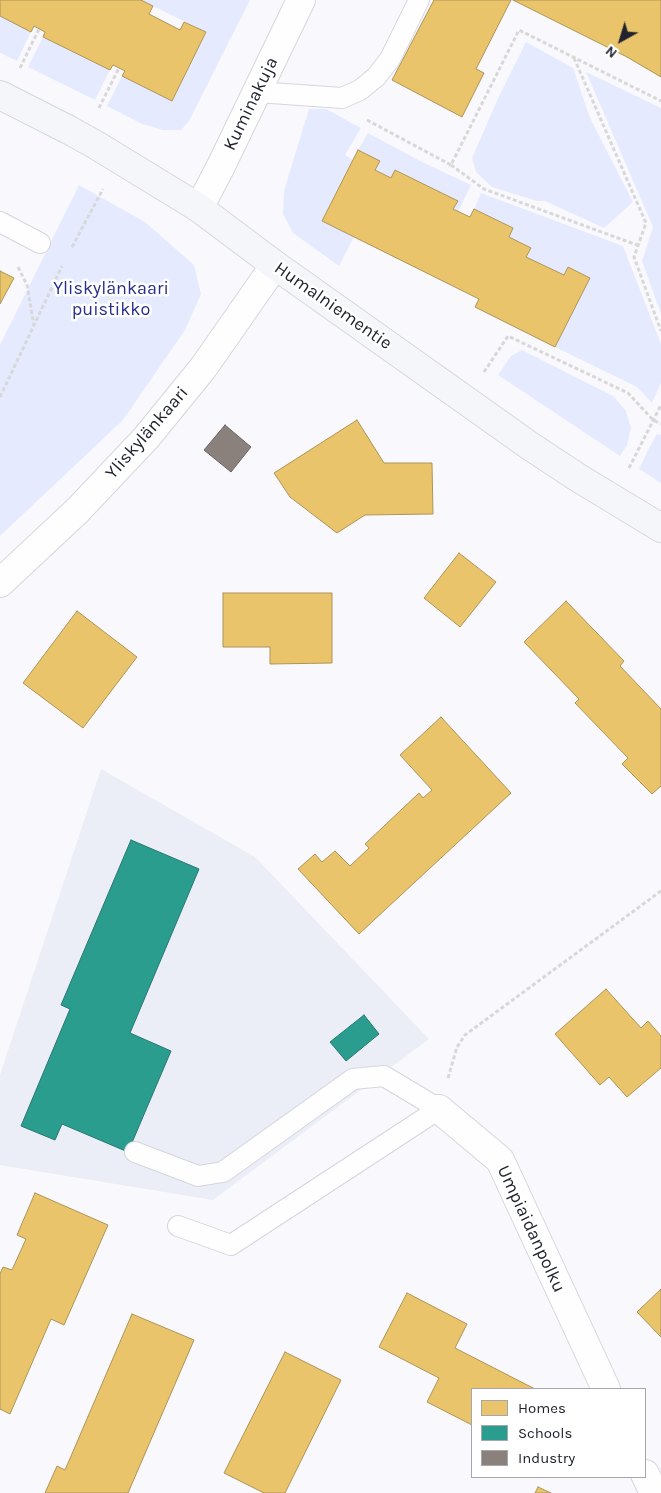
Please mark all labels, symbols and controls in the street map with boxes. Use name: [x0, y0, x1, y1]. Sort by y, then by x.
north arrow: [596, 15, 646, 65]
text: N: [602, 42, 621, 62]
street label: Kuminakuja: [219, 54, 283, 154]
street label: Humalniementie: [270, 257, 396, 355]
park label: Yliskylänkaari puistikko: [53, 278, 169, 320]
street label: Yliskylänkaari: [101, 382, 193, 484]
street label: Umpiaidanpolku: [492, 1162, 570, 1296]
legend: [471, 1388, 646, 1478]
text: Homes: [518, 1399, 566, 1417]
text: Schools: [518, 1424, 572, 1442]
text: Industry: [518, 1449, 575, 1467]

